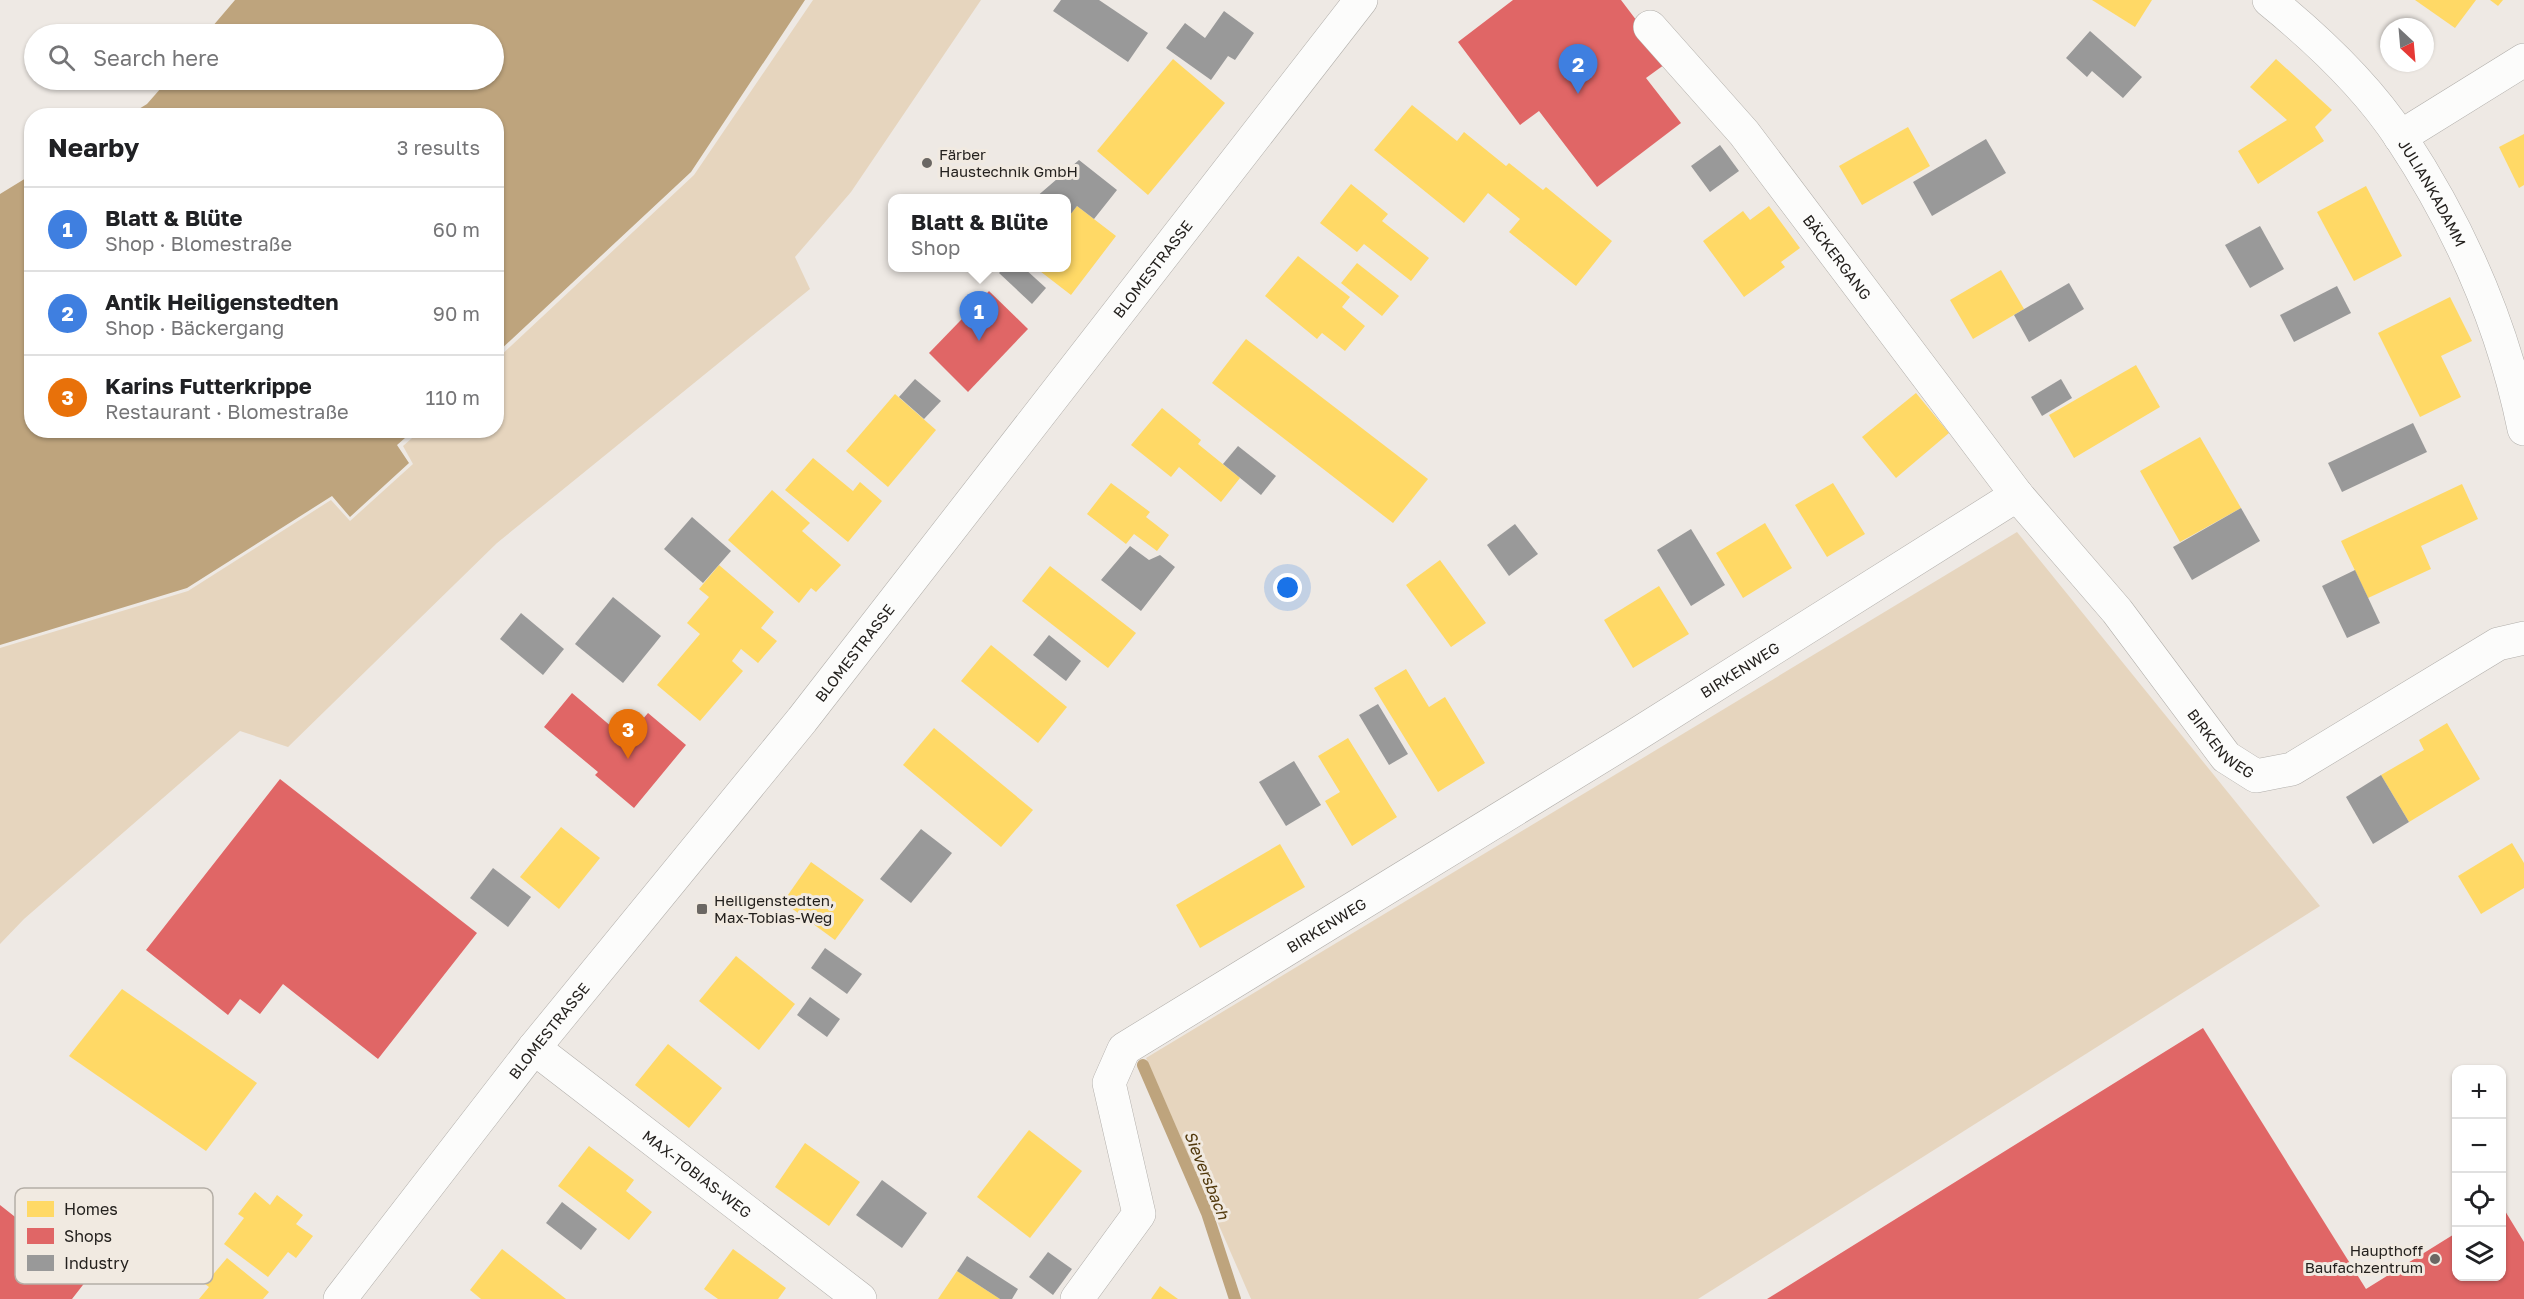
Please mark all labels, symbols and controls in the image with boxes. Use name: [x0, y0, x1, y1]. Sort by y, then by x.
north arrow: [2380, 18, 2434, 72]
search box: [24, 24, 504, 90]
icon: search: [45, 41, 78, 74]
text: Search here: [93, 44, 219, 71]
pin: 2: [1558, 44, 1598, 94]
text: Nearby: [48, 132, 139, 163]
text: 3 results: [397, 135, 480, 159]
street label: JULIANKADAMM: [2395, 136, 2470, 250]
place label: Färber Haustechnik GmbH: [939, 145, 1078, 180]
marker: Färber Haustechnik GmbH: [920, 156, 934, 170]
popup: [888, 194, 1071, 272]
text: Blatt & Blüte: [105, 204, 242, 231]
text: Blatt & Blüte: [911, 208, 1048, 235]
street label: BÄCKERGANG: [1800, 211, 1875, 303]
text: 1: [62, 217, 73, 241]
text: 60 m: [433, 217, 480, 241]
street label: BLOMESTRASSE: [1109, 217, 1196, 321]
text: Shop · Blomestraße: [105, 231, 292, 255]
text: Shop: [911, 235, 960, 259]
text: Antik Heiligenstedten: [105, 288, 339, 315]
pin: 1: [960, 292, 998, 341]
text: 2: [61, 301, 74, 325]
text: 90 m: [433, 301, 480, 325]
text: Shop · Bäckergang: [105, 315, 284, 339]
text: Karins Futterkrippe: [105, 372, 312, 399]
text: 3: [61, 385, 74, 409]
text: 110 m: [426, 385, 480, 409]
text: Restaurant · Blomestraße: [105, 399, 349, 423]
your location: [1273, 573, 1302, 602]
street label: BLOMESTRASSE: [811, 600, 898, 705]
street label: BIRKENWEG: [1697, 638, 1783, 701]
street label: BIRKENWEG: [2184, 705, 2258, 782]
pin: 3: [608, 710, 648, 759]
place label: Heiligenstedten, Max-Tobias-Weg: [714, 891, 834, 926]
street label: BIRKENWEG: [1283, 894, 1369, 956]
marker: Heiligenstedten, Max-Tobias-Weg: [695, 902, 709, 916]
street label: BLOMESTRASSE: [505, 979, 593, 1082]
map controls: [2452, 1065, 2506, 1281]
button: +: [2452, 1065, 2506, 1119]
button: −: [2452, 1119, 2506, 1173]
street label: MAX-TOBIAS-WEG: [639, 1126, 755, 1221]
water label: Sieversbach: [1180, 1128, 1234, 1223]
button: locate: [2452, 1173, 2506, 1227]
legend: [15, 1188, 213, 1284]
text: Homes: [64, 1199, 118, 1219]
text: Shops: [64, 1226, 112, 1246]
button: layers: [2452, 1227, 2506, 1281]
place label: Haupthoff Baufachzentrum: [2305, 1241, 2424, 1276]
marker: Haupthoff Baufachzentrum: [2428, 1252, 2442, 1266]
text: Industry: [64, 1253, 129, 1273]

